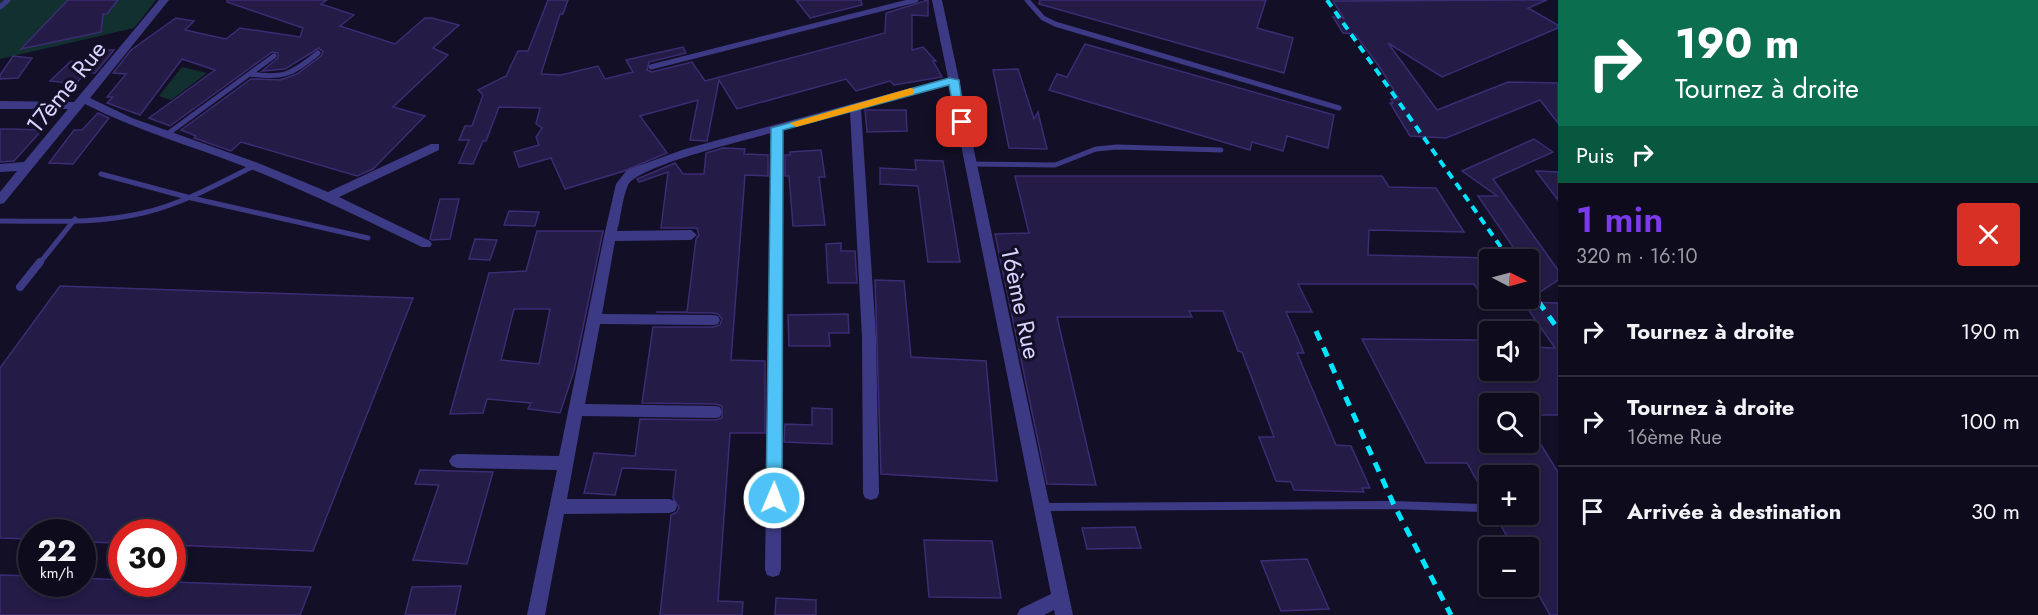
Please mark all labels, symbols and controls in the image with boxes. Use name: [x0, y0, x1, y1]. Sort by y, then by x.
text: 190 m: [1675, 13, 1799, 74]
icon: right: [1576, 24, 1654, 102]
street label: 17ème Rue: [18, 33, 114, 141]
text: Tournez à droite: [1675, 69, 1859, 108]
pin: [936, 96, 987, 147]
icon: arrive: [945, 105, 978, 138]
icon: right: [1626, 138, 1659, 171]
text: Puis: [1576, 139, 1614, 171]
text: 1 min: [1576, 193, 1663, 245]
button: close: [1957, 203, 2020, 266]
text: 320 m · 16:10: [1576, 242, 1697, 271]
street label: 16ème Rue: [992, 244, 1050, 362]
north arrow: [1479, 249, 1539, 309]
map controls: [1479, 249, 1539, 597]
icon: right: [1576, 315, 1609, 348]
text: Tournez à droite: [1627, 315, 1794, 347]
text: 190 m: [1960, 315, 2020, 347]
button: sound: [1479, 321, 1539, 381]
text: Tournez à droite: [1627, 391, 1794, 423]
button: search: [1479, 393, 1539, 453]
icon: right: [1576, 405, 1609, 438]
text: 100 m: [1960, 405, 2020, 437]
text: 16ème Rue: [1627, 423, 1722, 452]
button: +: [1479, 465, 1539, 525]
position arrow: [742, 466, 806, 530]
icon: arrive: [1576, 495, 1609, 528]
text: Arrivée à destination: [1627, 495, 1841, 527]
text: 30 m: [1971, 495, 2020, 527]
speed limit sign: 30: [108, 519, 186, 597]
text: 22: [37, 529, 77, 572]
button: −: [1479, 537, 1539, 597]
text: km/h: [40, 562, 74, 584]

